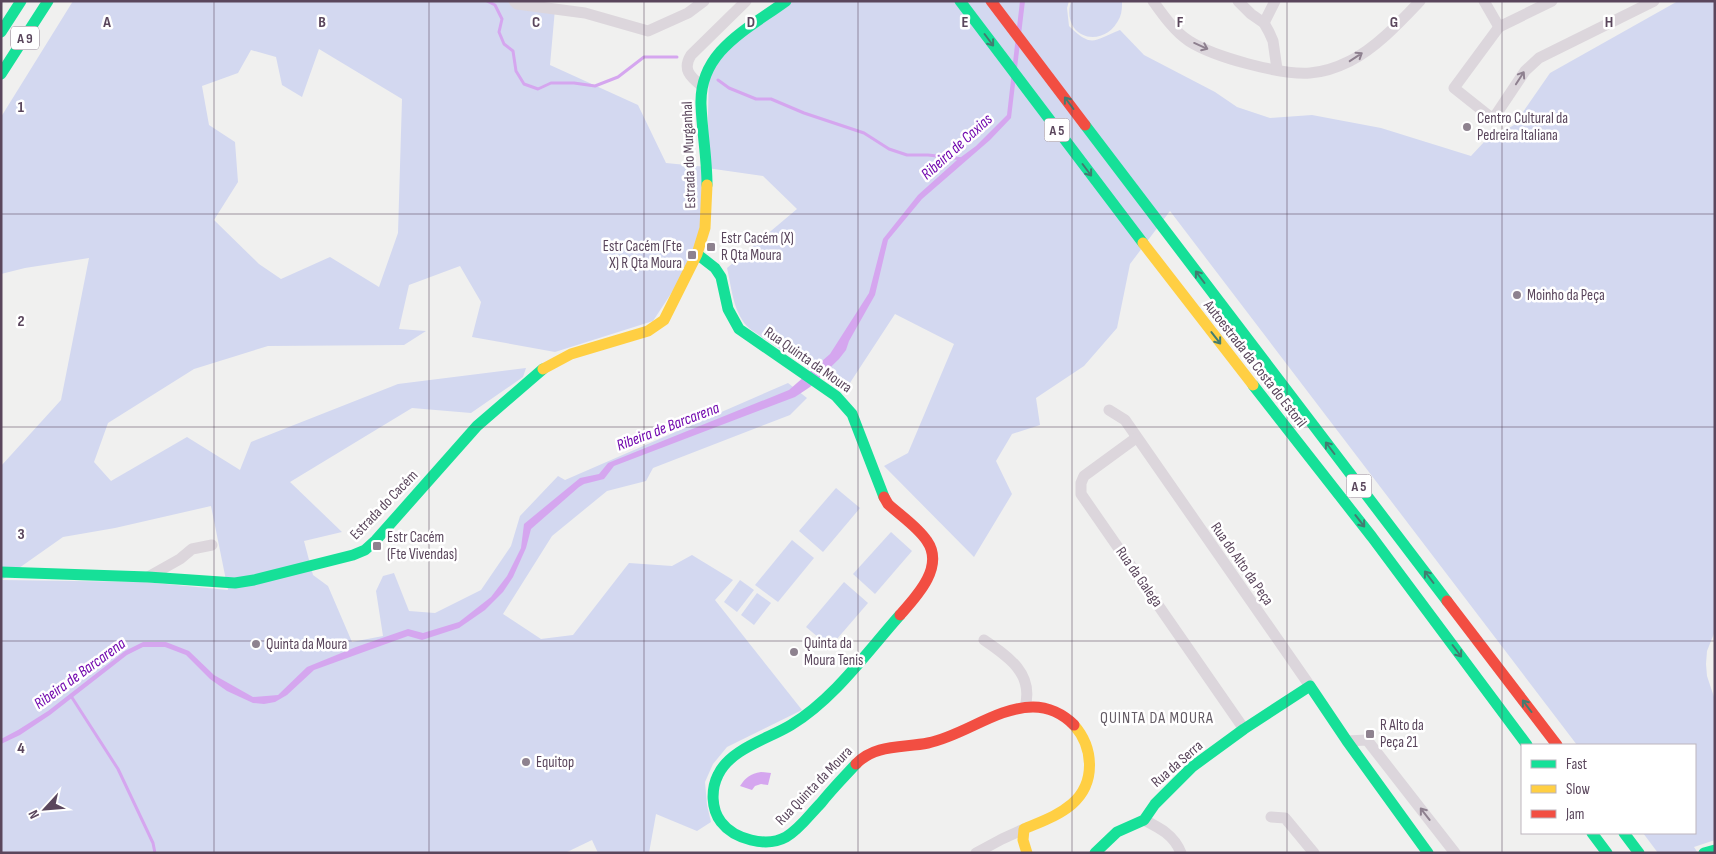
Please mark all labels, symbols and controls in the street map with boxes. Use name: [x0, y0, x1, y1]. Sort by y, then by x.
text: A: [102, 13, 111, 32]
text: B: [318, 13, 326, 32]
text: C: [532, 13, 540, 32]
text: D: [747, 13, 755, 32]
text: E: [962, 13, 969, 32]
text: F: [1177, 13, 1184, 32]
text: G: [1390, 13, 1398, 32]
text: H: [1605, 13, 1613, 32]
road number: A 9: [11, 26, 39, 49]
one-way arrow: [984, 33, 994, 47]
one-way arrow: [1193, 42, 1208, 51]
one-way arrow: [1348, 52, 1362, 62]
one-way arrow: [1515, 72, 1525, 86]
one-way arrow: [1064, 96, 1074, 110]
text: 1: [18, 98, 25, 117]
street label: Estrada do Murganhal: [678, 101, 700, 209]
place label: Centro Cultural da Pedreira Italiana: [1477, 109, 1568, 145]
water label: Ribeira de Caxias: [917, 110, 997, 184]
road number: A 5: [1044, 118, 1070, 142]
marker: Centro Cultural da Pedreira Italiana: [1461, 121, 1473, 133]
one-way arrow: [1082, 163, 1093, 176]
place label: Estr Cacém (X) R Qta Moura: [721, 229, 794, 265]
place label: Estr Cacém (Fte X) R Qta Moura: [603, 237, 682, 273]
marker: Estr Cacém (X) R Qta Moura: [705, 241, 717, 253]
marker: Estr Cacém (Fte X) R Qta Moura: [686, 249, 698, 261]
one-way arrow: [1195, 271, 1206, 284]
place label: Moinho da Peça: [1527, 286, 1605, 305]
marker: Moinho da Peça: [1511, 289, 1523, 301]
street label: Autoestrada da Costa do Estoril: [1199, 296, 1311, 431]
text: 2: [17, 312, 25, 331]
street label: Rua Quinta da Moura: [760, 323, 856, 397]
one-way arrow: [1211, 331, 1221, 345]
water label: Ribeira de Barcarena: [614, 399, 723, 455]
one-way arrow: [1325, 442, 1336, 455]
street label: Estrada do Cacém: [346, 466, 422, 544]
road number: A 5: [1346, 474, 1372, 498]
one-way arrow: [1354, 514, 1365, 527]
street label: Rua do Alto da Peça: [1206, 519, 1278, 609]
text: 3: [17, 525, 25, 544]
place label: Estr Cacém (Fte Vivendas): [387, 528, 457, 564]
marker: Estr Cacém (Fte Vivendas): [371, 540, 383, 552]
street label: Rua da Galega: [1111, 543, 1167, 611]
one-way arrow: [1424, 570, 1434, 584]
water label: Ribeira de Barcarena: [31, 634, 130, 714]
place label: Quinta da Moura Tenis: [804, 634, 863, 670]
place label: Quinta da Moura: [266, 635, 348, 654]
marker: Quinta da Moura: [250, 638, 262, 650]
one-way arrow: [1452, 644, 1462, 658]
marker: Quinta da Moura Tenis: [788, 646, 800, 658]
one-way arrow: [1522, 700, 1533, 713]
district label: QUINTA DA MOURA: [1100, 709, 1214, 728]
place label: R Alto da Peça 21: [1380, 716, 1424, 752]
marker: R Alto da Peça 21: [1364, 728, 1376, 740]
street label: Rua da Serra: [1147, 736, 1207, 792]
text: 4: [17, 739, 25, 758]
street label: Rua Quinta da Moura: [772, 742, 857, 830]
legend: [1521, 744, 1696, 834]
place label: Equitop: [536, 753, 574, 772]
text: Fast: [1566, 755, 1588, 774]
marker: Equitop: [520, 756, 532, 768]
text: Slow: [1566, 780, 1590, 799]
north arrow: [20, 784, 70, 834]
text: Jam: [1565, 805, 1584, 824]
text: N: [24, 807, 43, 822]
one-way arrow: [1420, 807, 1430, 821]

